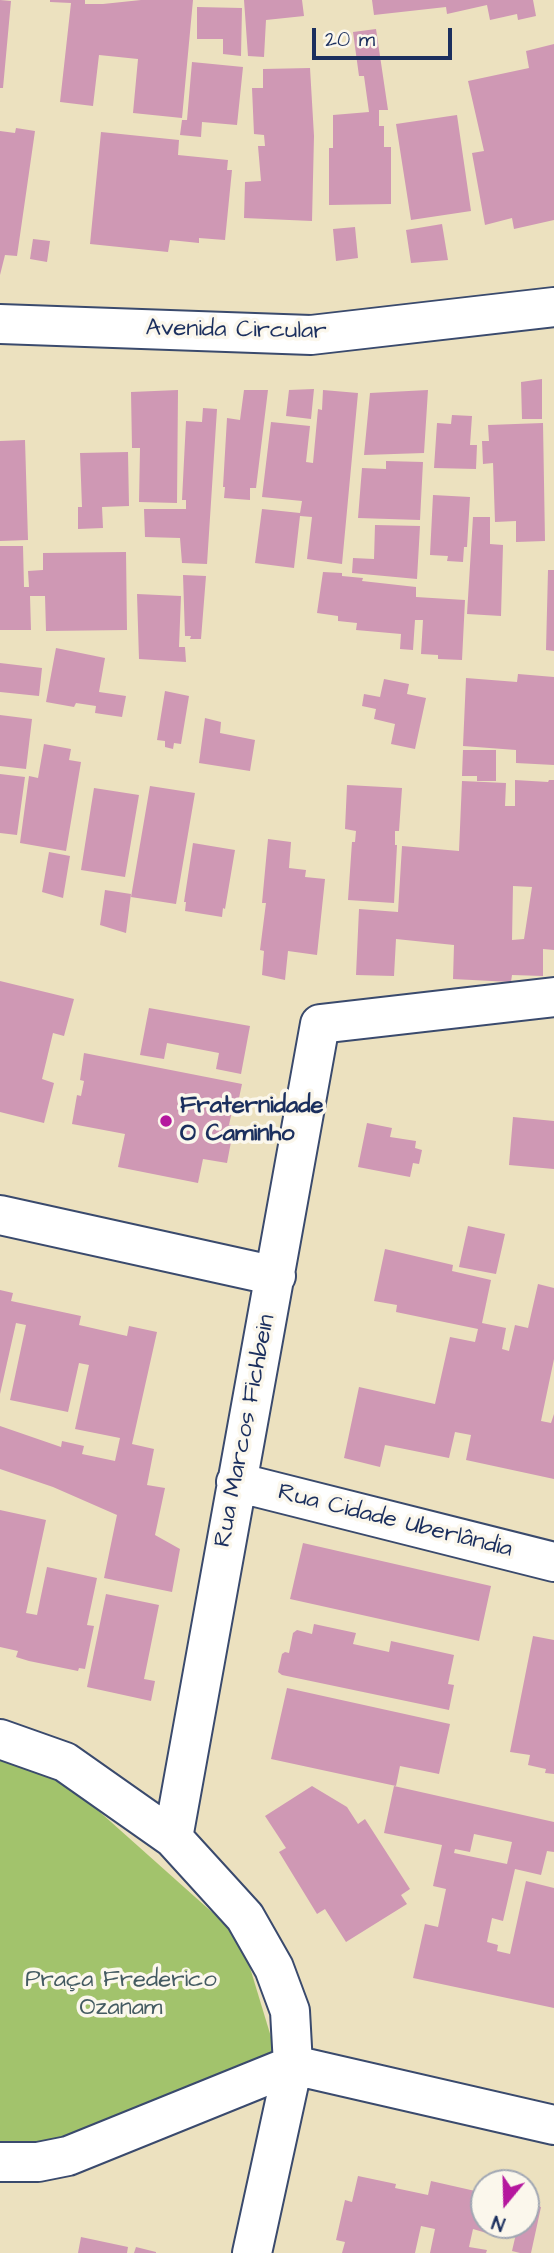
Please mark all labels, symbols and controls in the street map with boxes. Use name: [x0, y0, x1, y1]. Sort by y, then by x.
scale bar: [316, 14, 456, 58]
text: 20 m: [325, 25, 375, 54]
street label: Avenida Circular: [145, 315, 327, 347]
place label: Fraternidade O Caminho: [180, 1093, 323, 1149]
marker: Fraternidade O Caminho: [158, 1113, 174, 1129]
street label: Rua Marcos Fichbein: [209, 1312, 283, 1550]
street label: Rua Cidade Uberlândia: [275, 1479, 515, 1565]
park label: Praça Frederico Ozanam: [25, 1967, 217, 2023]
north arrow: [470, 2169, 540, 2239]
text: N: [489, 2208, 509, 2237]

